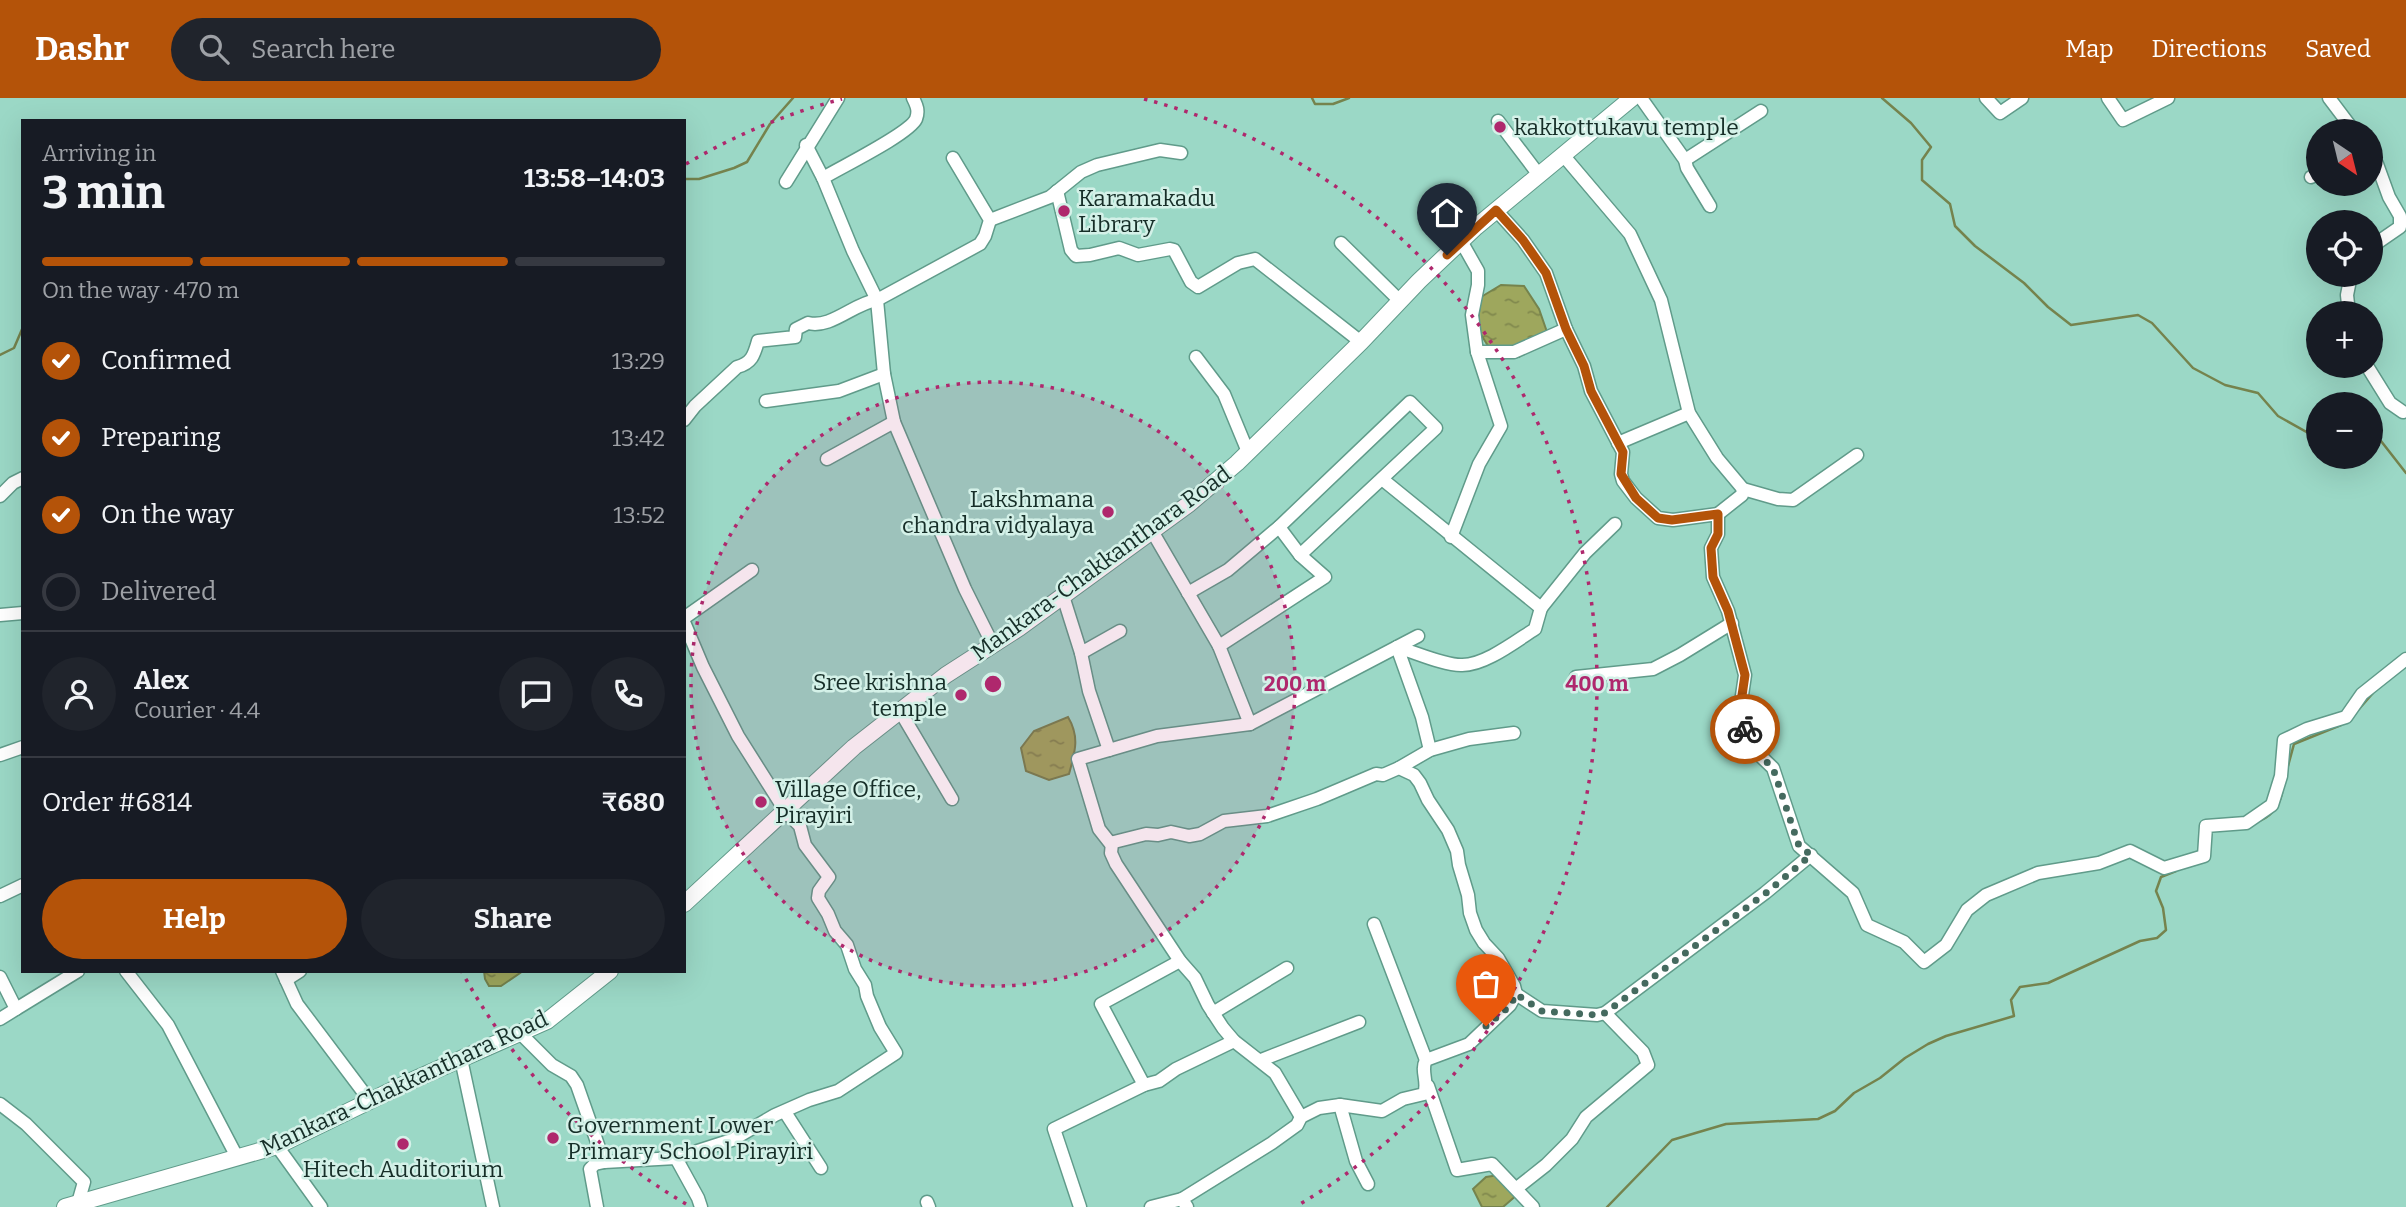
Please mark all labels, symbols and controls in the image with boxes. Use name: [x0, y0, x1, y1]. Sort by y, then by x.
search box: [171, 18, 661, 81]
text: Dashr: [35, 29, 129, 69]
icon: search: [195, 30, 233, 68]
text: Search here: [251, 34, 395, 65]
text: Map: [2065, 35, 2114, 63]
text: Directions: [2152, 35, 2267, 63]
text: Saved: [2305, 35, 2371, 63]
place label: kakkottukavu temple: [1514, 113, 1739, 141]
marker: kakkottukavu temple: [1492, 119, 1508, 135]
north arrow: [2306, 119, 2384, 196]
map controls: [2306, 119, 2383, 469]
text: Arriving in: [42, 139, 156, 167]
text: 13:58–14:03: [524, 163, 665, 194]
text: 3 min: [42, 165, 165, 220]
pin: [1417, 183, 1477, 255]
place label: Karamakadu Library: [1078, 184, 1215, 238]
icon: home: [1428, 194, 1466, 232]
marker: Karamakadu Library: [1056, 203, 1072, 219]
button: locate: [2306, 210, 2383, 287]
text: On the way · 470 m: [42, 276, 239, 304]
button: +: [2306, 301, 2383, 378]
icon: check: [42, 342, 80, 380]
text: Confirmed: [101, 345, 231, 376]
text: 13:29: [612, 347, 665, 375]
button: −: [2306, 392, 2383, 469]
icon: check: [42, 419, 80, 457]
text: Preparing: [101, 422, 221, 453]
text: 13:42: [612, 424, 665, 452]
street label: Mankara-Chakkanthara Road: [966, 459, 1236, 667]
place label: Lakshmana chandra vidyalaya: [902, 485, 1094, 539]
icon: check: [42, 496, 80, 534]
text: On the way: [101, 499, 234, 530]
text: 13:52: [613, 501, 665, 529]
marker: Lakshmana chandra vidyalaya: [1100, 504, 1116, 520]
text: Delivered: [101, 576, 216, 607]
button: person: [42, 657, 116, 731]
button: chat: [499, 657, 573, 731]
button: phone: [591, 657, 665, 731]
text: Alex: [134, 665, 189, 696]
place label: Sree krishna temple: [813, 668, 947, 722]
text: 200 m: [1264, 671, 1326, 697]
text: 400 m: [1565, 671, 1629, 697]
centre of rings: [981, 672, 1005, 696]
marker: Sree krishna temple: [953, 687, 969, 703]
courier: [1710, 694, 1780, 764]
text: Courier · 4.4: [134, 696, 260, 724]
icon: bike: [1726, 710, 1764, 748]
place label: Village Office, Pirayiri: [775, 775, 921, 829]
text: Order #6814: [42, 787, 192, 818]
text: ₹680: [601, 787, 665, 818]
marker: Village Office, Pirayiri: [753, 794, 769, 810]
button: Help: [42, 879, 347, 959]
button: Share: [361, 879, 665, 959]
pin: [1456, 954, 1516, 1026]
icon: bag: [1467, 965, 1505, 1003]
street label: Mankara-Chakkanthara Road: [256, 1004, 552, 1162]
place label: Government Lower Primary School Pirayiri: [567, 1111, 813, 1165]
marker: Government Lower Primary School Pirayiri: [545, 1130, 561, 1146]
marker: Hitech Auditorium: [395, 1136, 411, 1152]
place label: Hitech Auditorium: [303, 1155, 503, 1183]

